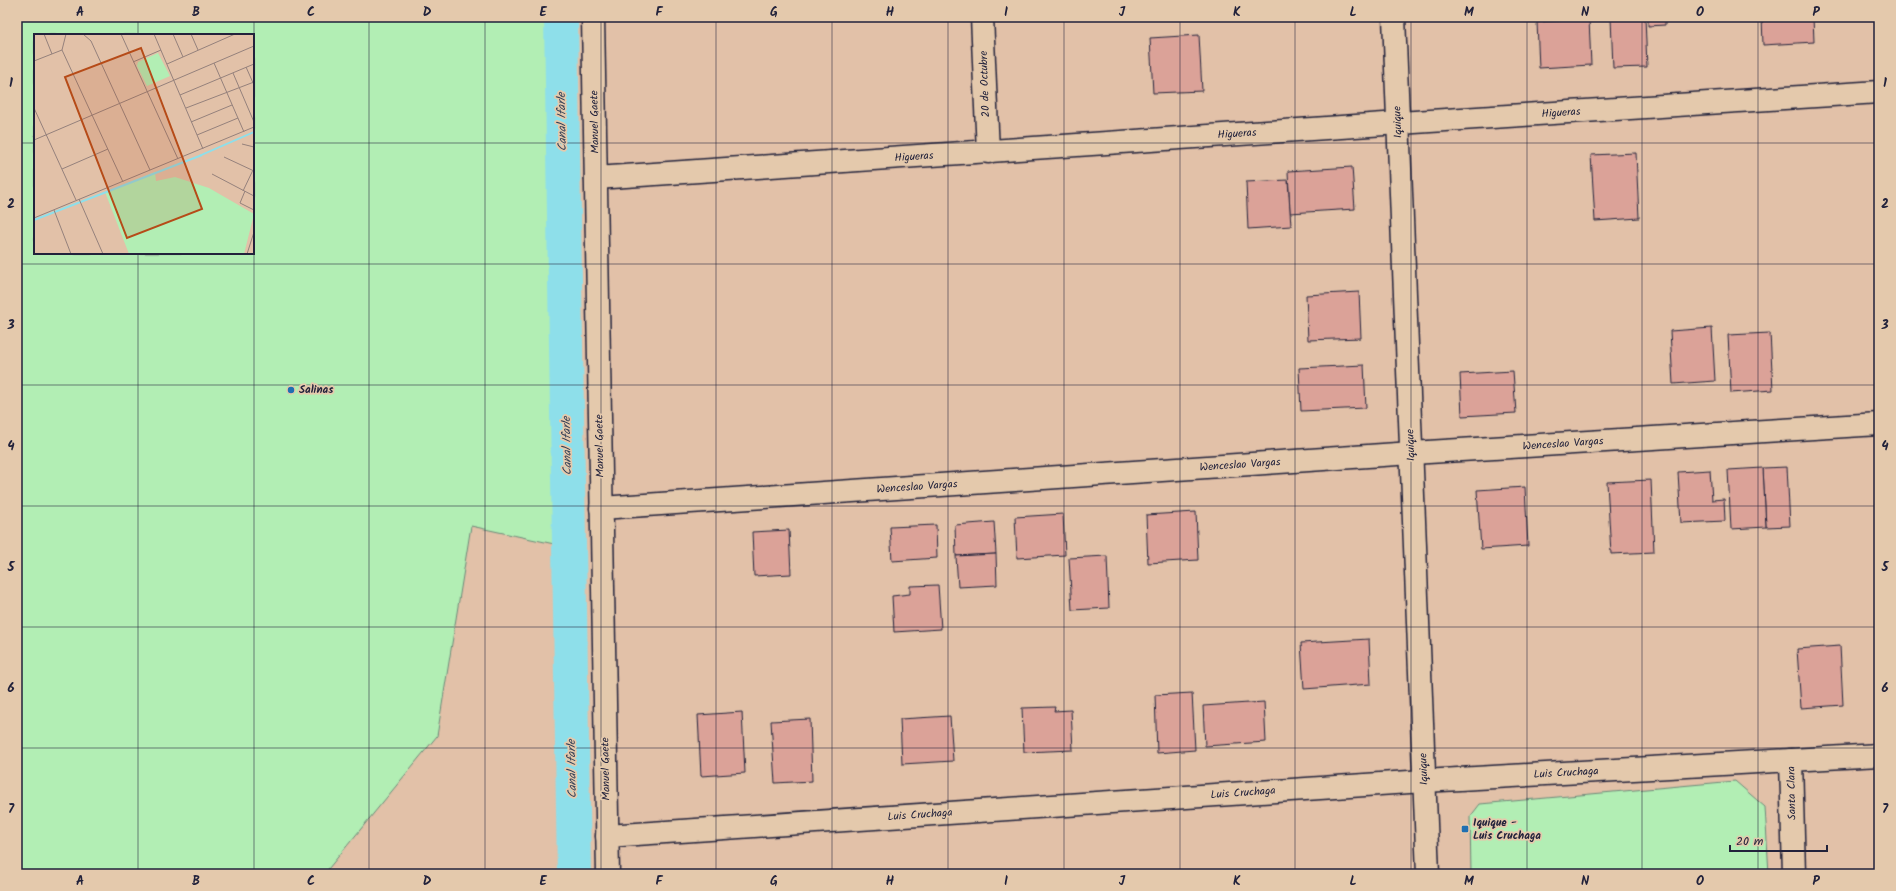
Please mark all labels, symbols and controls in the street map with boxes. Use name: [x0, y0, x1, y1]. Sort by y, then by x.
text: A: [76, 2, 84, 23]
text: B: [192, 2, 200, 23]
text: C: [307, 2, 315, 23]
text: D: [423, 2, 432, 23]
text: E: [539, 2, 547, 23]
text: F: [655, 2, 663, 23]
text: G: [770, 2, 778, 23]
text: H: [886, 2, 895, 23]
text: I: [1004, 2, 1008, 23]
text: J: [1119, 2, 1126, 23]
text: K: [1233, 2, 1241, 23]
text: L: [1349, 2, 1357, 23]
text: M: [1464, 2, 1474, 23]
text: N: [1581, 2, 1590, 23]
text: O: [1696, 2, 1704, 23]
text: P: [1812, 2, 1820, 23]
inset map: [34, 34, 254, 254]
street label: 20 de Octubre: [975, 50, 995, 118]
text: 1: [9, 73, 13, 94]
text: 1: [1883, 73, 1887, 94]
street label: Manuel Gaete: [585, 90, 605, 154]
water label: Canal Ifarle: [552, 91, 572, 152]
street label: Higueras: [1541, 103, 1581, 123]
street label: Iquique: [1388, 106, 1408, 138]
street label: Higueras: [1217, 124, 1257, 144]
street label: Higueras: [894, 147, 934, 167]
text: 2: [7, 194, 15, 215]
text: 2: [1881, 194, 1889, 215]
text: 3: [6, 315, 15, 336]
text: 3: [1880, 315, 1889, 336]
place label: Salinas: [299, 381, 334, 399]
marker: Salinas: [286, 385, 296, 395]
street label: Manuel Gaete: [590, 414, 610, 478]
water label: Canal Ifarle: [557, 415, 577, 476]
street label: Iquique: [1401, 429, 1421, 461]
street label: Wenceslao Vargas: [1522, 432, 1604, 456]
text: 4: [7, 436, 15, 457]
text: 4: [1881, 436, 1889, 457]
street label: Wenceslao Vargas: [1199, 453, 1281, 477]
street label: Wenceslao Vargas: [876, 475, 958, 499]
text: 5: [7, 557, 16, 578]
text: 5: [1881, 557, 1890, 578]
text: 6: [7, 678, 15, 699]
text: 6: [1881, 678, 1889, 699]
street label: Manuel Gaete: [596, 737, 616, 801]
water label: Canal Ifarle: [562, 738, 582, 799]
street label: Iquique: [1414, 753, 1434, 785]
street label: Luis Cruchaga: [1533, 762, 1599, 784]
street label: Santa Clara: [1783, 766, 1801, 820]
street label: Luis Cruchaga: [1210, 782, 1276, 804]
text: 7: [8, 799, 15, 820]
text: 7: [1882, 799, 1889, 820]
street label: Luis Cruchaga: [887, 804, 953, 826]
place label: Iquique - Luis Cruchaga: [1473, 814, 1541, 845]
marker: Iquique - Luis Cruchaga: [1460, 824, 1470, 834]
scale bar: [1730, 827, 1827, 853]
text: 20 m: [1736, 832, 1764, 851]
text: A: [76, 871, 84, 891]
text: B: [192, 871, 200, 891]
text: C: [307, 871, 315, 891]
text: D: [423, 871, 432, 891]
text: E: [539, 871, 547, 891]
text: F: [655, 871, 663, 891]
text: G: [770, 871, 778, 891]
text: H: [886, 871, 895, 891]
text: I: [1004, 871, 1008, 891]
text: J: [1119, 871, 1126, 891]
text: K: [1233, 871, 1241, 891]
text: L: [1349, 871, 1357, 891]
text: M: [1464, 871, 1474, 891]
text: N: [1581, 871, 1590, 891]
text: O: [1696, 871, 1704, 891]
text: P: [1812, 871, 1820, 891]

